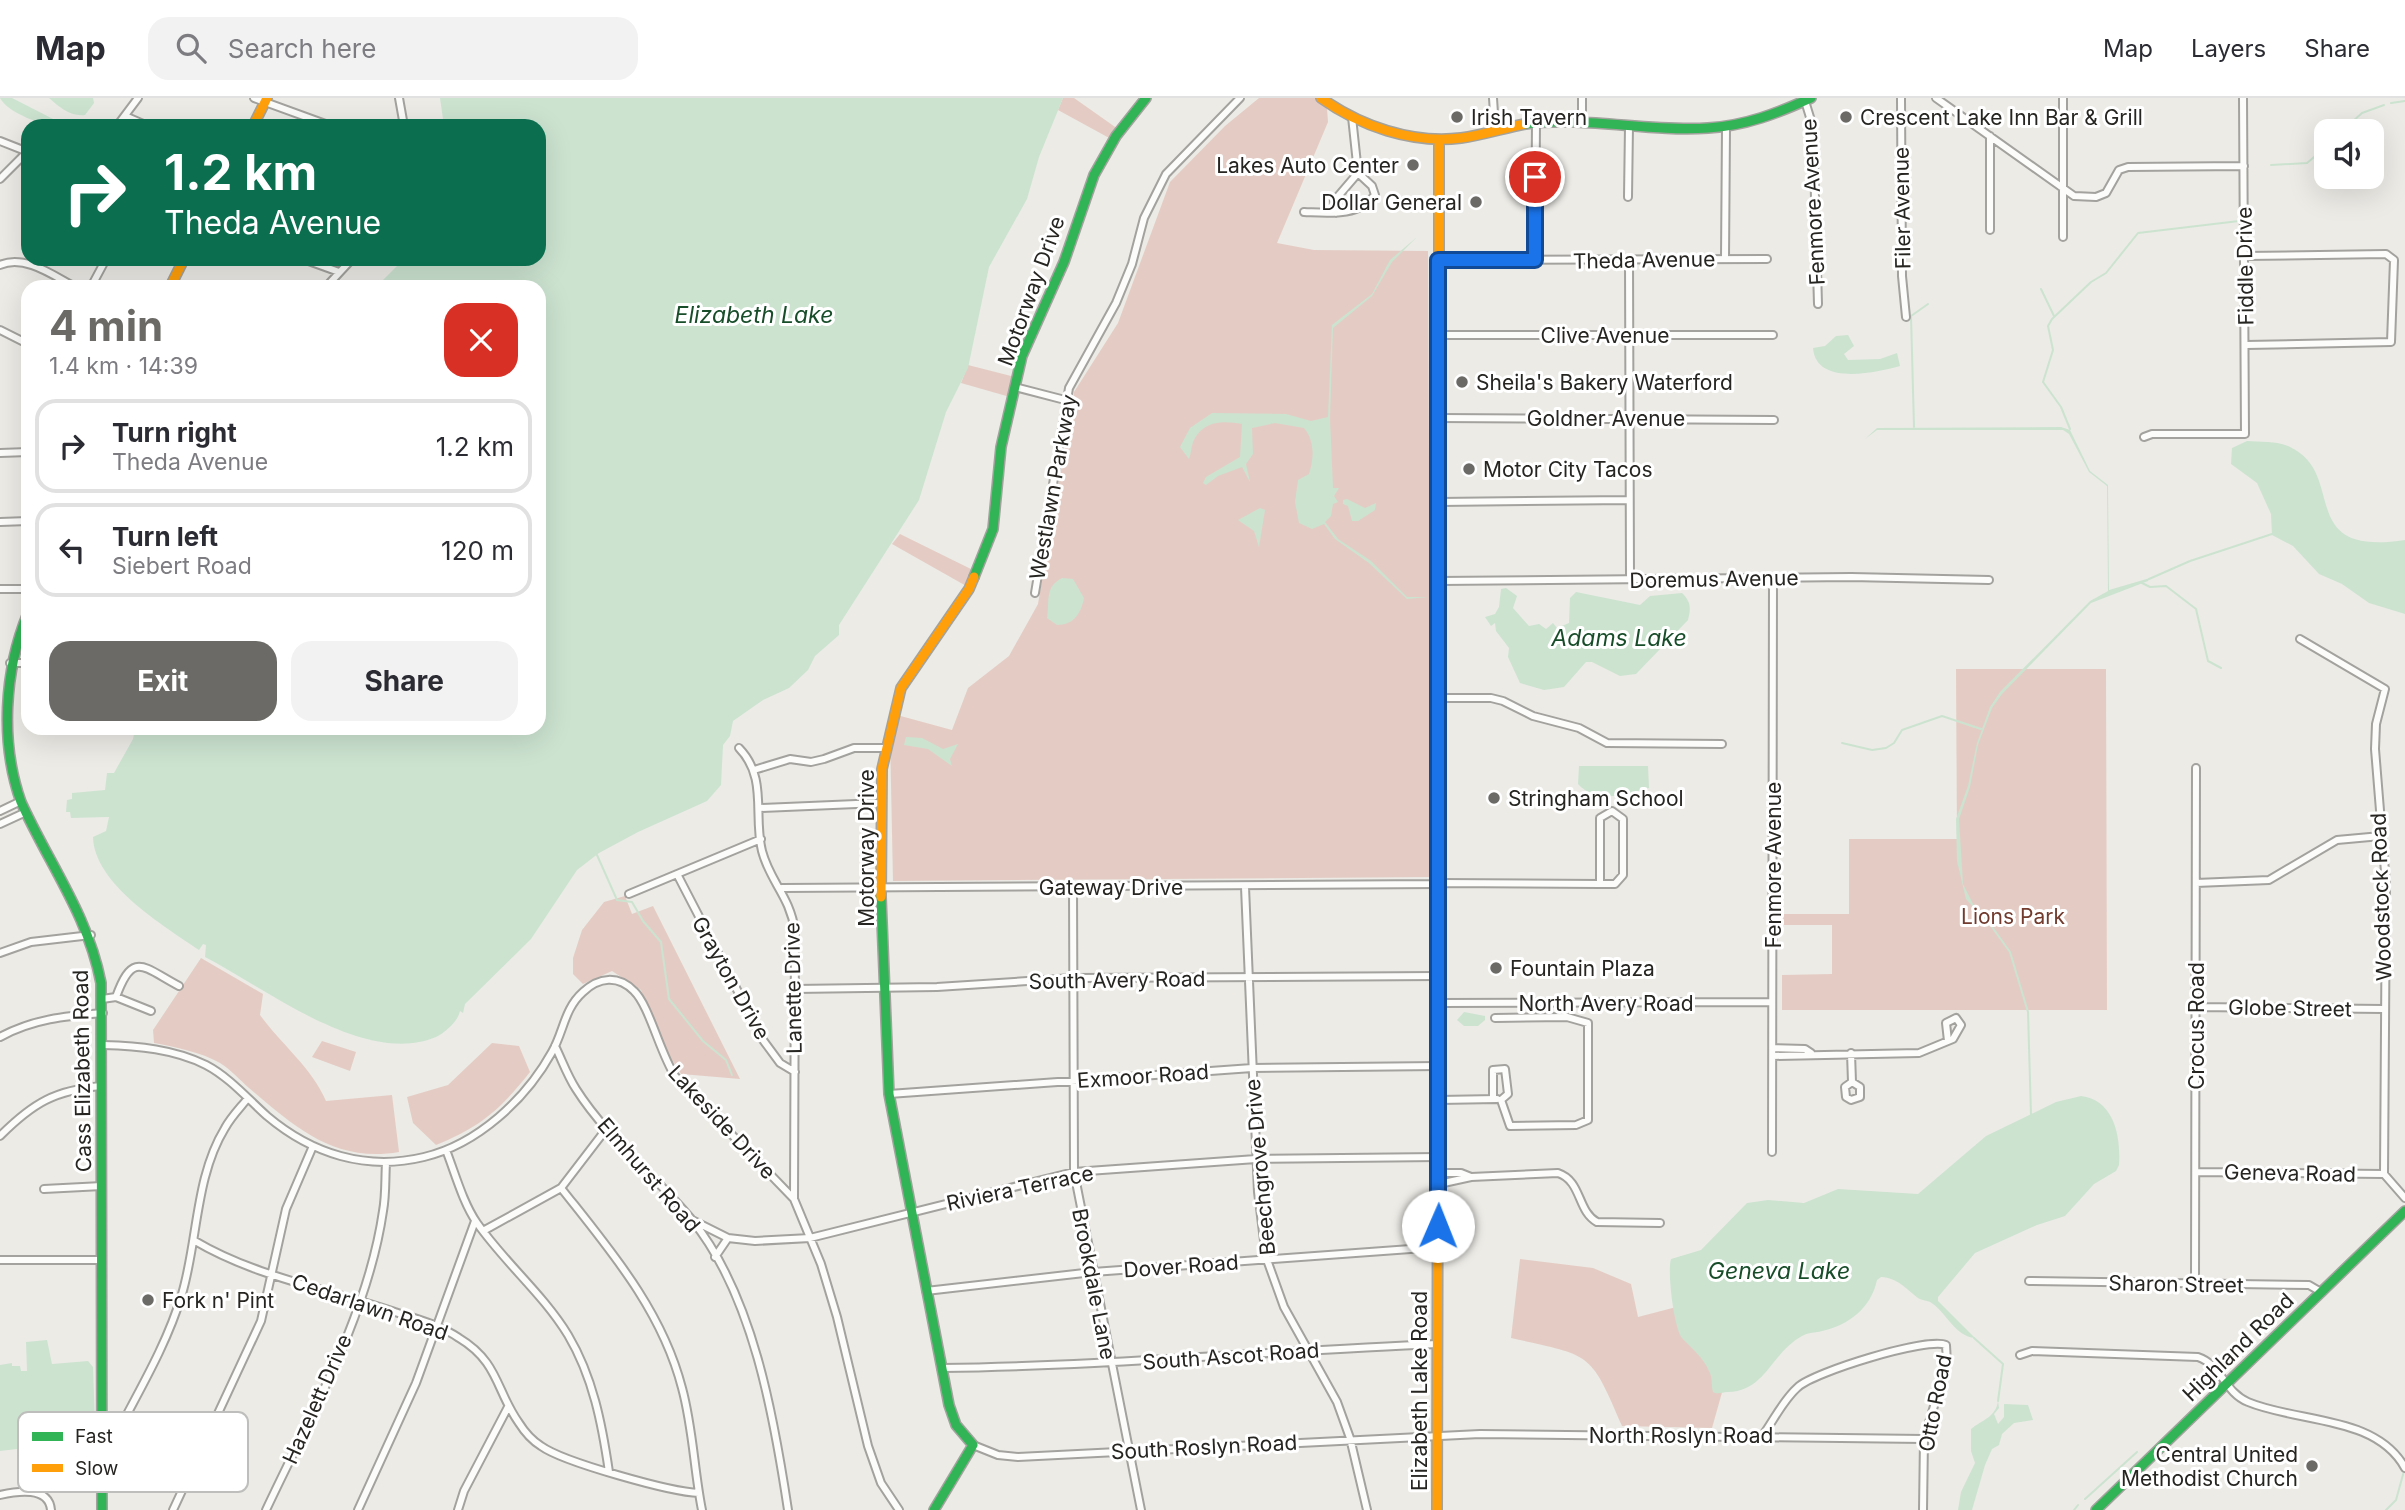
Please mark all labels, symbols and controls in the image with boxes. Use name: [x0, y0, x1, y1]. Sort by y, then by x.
search box: [148, 17, 638, 80]
text: Map: [35, 28, 106, 68]
icon: search: [172, 29, 210, 67]
text: Search here: [228, 33, 376, 64]
text: Map: [2103, 34, 2153, 63]
text: Layers: [2191, 34, 2266, 63]
text: Share: [2304, 34, 2370, 63]
place label: Irish Tavern: [1471, 105, 1587, 130]
place label: Crescent Lake Inn Bar & Grill: [1860, 105, 2143, 130]
marker: Irish Tavern: [1449, 109, 1465, 125]
marker: Crescent Lake Inn Bar & Grill: [1838, 109, 1854, 125]
street label: Fenmore Avenue: [1796, 118, 1830, 286]
map controls: [2314, 119, 2384, 189]
button: sound: [2314, 119, 2384, 189]
text: 1.2 km: [164, 143, 317, 202]
icon: right: [49, 147, 140, 238]
pin: [1505, 147, 1565, 207]
street label: Filer Avenue: [1888, 147, 1916, 269]
place label: Lakes Auto Center: [1216, 153, 1399, 178]
marker: Lakes Auto Center: [1405, 157, 1421, 173]
icon: arrive: [1516, 158, 1554, 196]
place label: Dollar General: [1321, 190, 1462, 215]
marker: Dollar General: [1468, 194, 1484, 210]
text: Theda Avenue: [164, 203, 381, 242]
street label: Fiddle Drive: [2231, 207, 2259, 325]
street label: Motorway Drive: [992, 213, 1070, 369]
street label: Theda Avenue: [1573, 246, 1715, 274]
text: 4 min: [49, 300, 163, 351]
water label: Elizabeth Lake: [675, 301, 833, 329]
button: close: [444, 303, 518, 377]
street label: Clive Avenue: [1541, 323, 1669, 348]
text: 1.4 km · 14:39: [49, 352, 198, 380]
place label: Sheila's Bakery Waterford: [1476, 370, 1733, 395]
marker: Sheila's Bakery Waterford: [1454, 374, 1470, 390]
street label: Westlawn Parkway: [1024, 392, 1082, 582]
street label: Goldner Avenue: [1527, 406, 1685, 431]
text: Turn right: [112, 417, 237, 448]
icon: right: [53, 427, 91, 465]
text: 1.2 km: [436, 431, 514, 462]
text: Theda Avenue: [112, 448, 268, 476]
place label: Motor City Tacos: [1483, 457, 1653, 482]
marker: Motor City Tacos: [1461, 461, 1477, 477]
text: Turn left: [112, 521, 218, 552]
icon: left: [53, 531, 91, 569]
text: 120 m: [441, 535, 514, 566]
text: Siebert Road: [112, 552, 252, 580]
street label: Doremus Avenue: [1629, 565, 1799, 593]
water label: Adams Lake: [1550, 624, 1687, 652]
button: Exit: [49, 641, 277, 721]
button: Share: [291, 641, 518, 721]
street label: Motorway Drive: [854, 769, 879, 927]
street label: Fenmore Avenue: [1761, 782, 1786, 948]
place label: Stringham School: [1508, 786, 1684, 811]
marker: Stringham School: [1486, 790, 1502, 806]
street label: Woodstock Road: [2366, 813, 2396, 981]
street label: Gateway Drive: [1039, 875, 1183, 900]
park label: Lions Park: [1961, 904, 2065, 929]
street label: Grayton Drive: [687, 912, 775, 1044]
street label: Lanette Drive: [779, 922, 807, 1054]
place label: Fountain Plaza: [1510, 956, 1655, 981]
marker: Fountain Plaza: [1488, 960, 1504, 976]
street label: Crocus Road: [2184, 962, 2209, 1090]
street label: South Avery Road: [1028, 966, 1206, 994]
street label: Cass Elizabeth Road: [68, 970, 96, 1172]
street label: North Avery Road: [1518, 991, 1694, 1016]
street label: Globe Street: [2228, 994, 2352, 1022]
street label: Exmoor Road: [1076, 1059, 1210, 1093]
street label: Lakeside Drive: [663, 1060, 781, 1184]
street label: Beechgrove Drive: [1240, 1078, 1280, 1256]
street label: Elmhurst Road: [593, 1113, 705, 1237]
street label: Geneva Road: [2224, 1159, 2356, 1187]
street label: Riviera Terrace: [944, 1160, 1096, 1216]
position arrow: [1401, 1189, 1475, 1263]
street label: Brookdale Lane: [1067, 1206, 1121, 1362]
street label: Dover Road: [1123, 1250, 1239, 1282]
water label: Geneva Lake: [1708, 1257, 1850, 1285]
street label: Cedarlawn Road: [289, 1269, 451, 1345]
street label: Sharon Street: [2108, 1270, 2244, 1298]
place label: Fork n' Pint: [162, 1288, 274, 1313]
street label: Highland Road: [2177, 1288, 2299, 1406]
street label: Elizabeth Lake Road: [1407, 1291, 1432, 1491]
marker: Fork n' Pint: [140, 1292, 156, 1308]
street label: Hazelett Drive: [277, 1330, 357, 1468]
street label: South Ascot Road: [1142, 1337, 1320, 1375]
street label: Otto Road: [1913, 1352, 1957, 1454]
legend: [18, 1412, 248, 1492]
street label: North Roslyn Road: [1589, 1423, 1773, 1448]
text: Fast: [75, 1425, 113, 1448]
street label: South Roslyn Road: [1110, 1430, 1298, 1464]
place label: Central United Methodist Church: [2121, 1442, 2298, 1491]
text: Slow: [75, 1457, 118, 1480]
marker: Central United Methodist Church: [2304, 1458, 2320, 1474]

